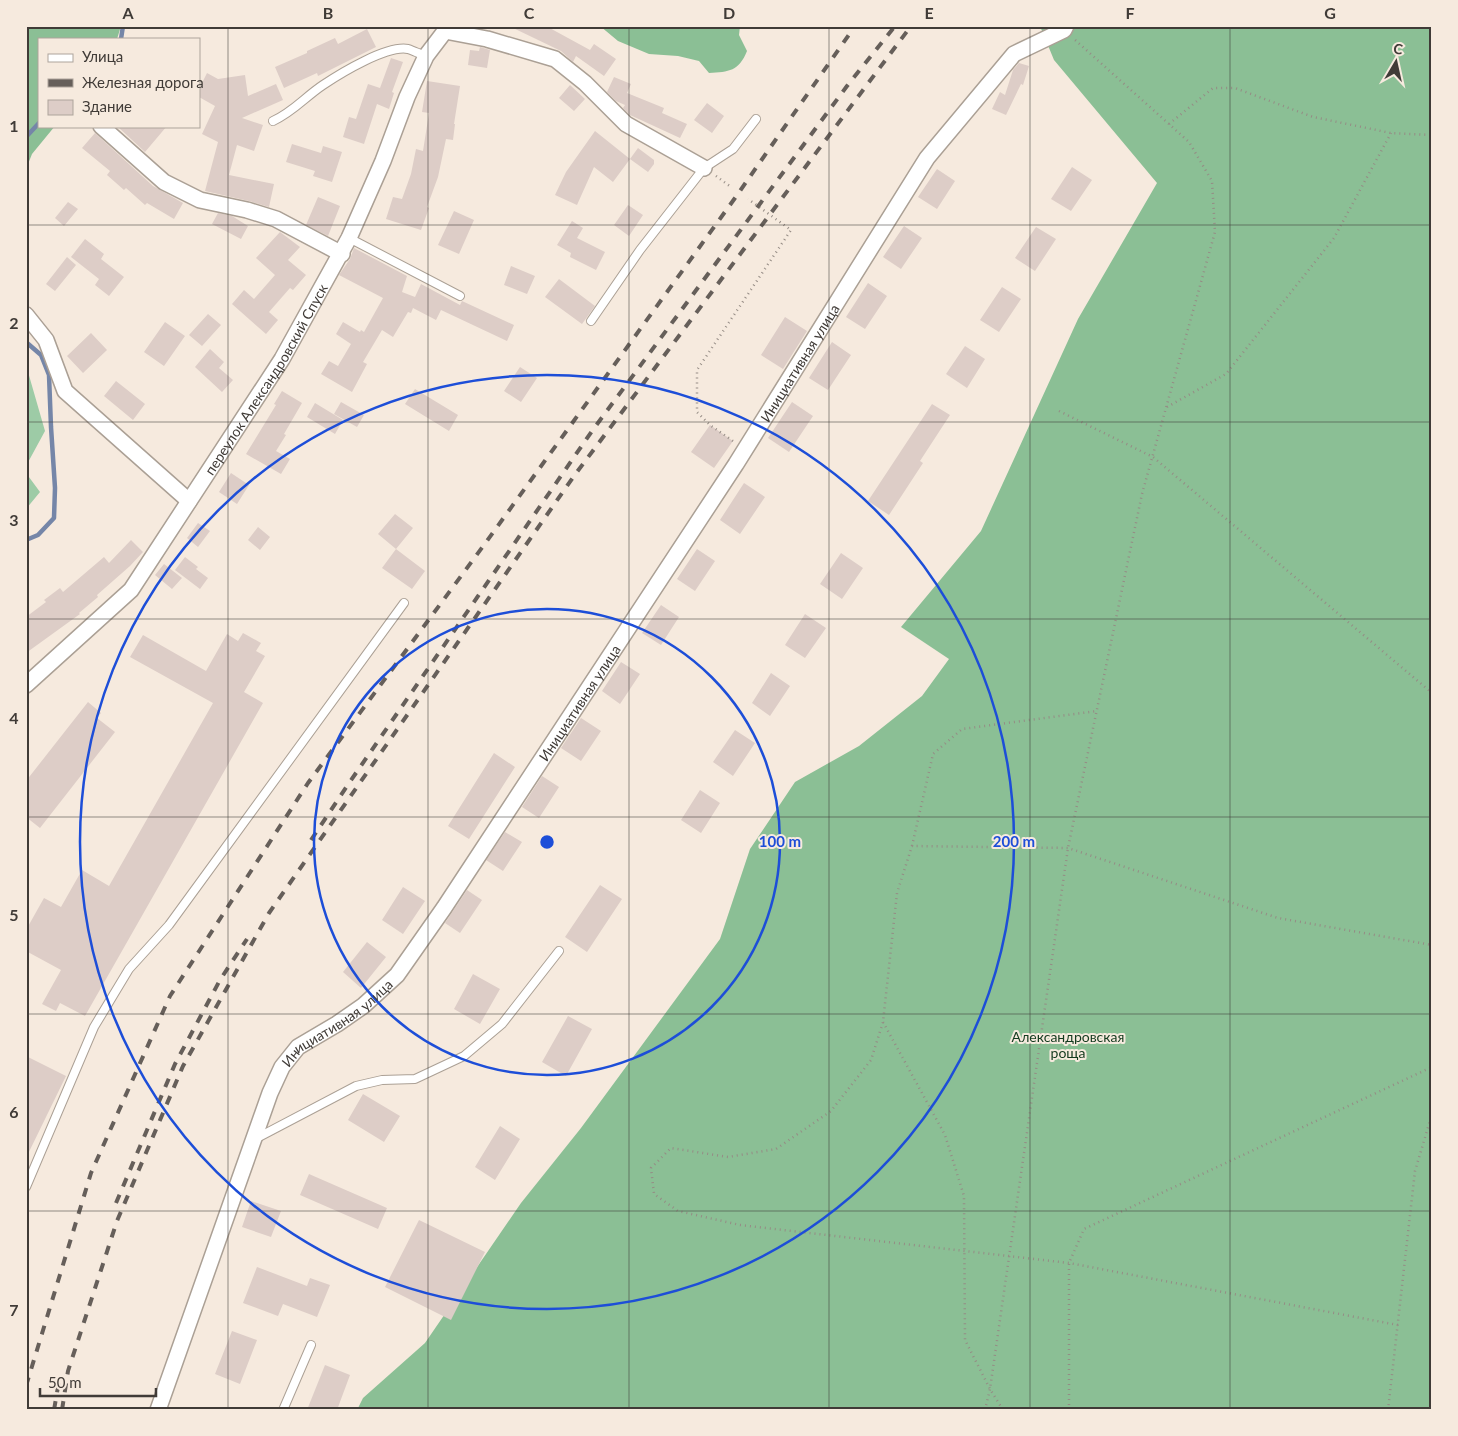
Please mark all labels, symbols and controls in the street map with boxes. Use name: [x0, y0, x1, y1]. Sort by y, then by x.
text: A: [121, 3, 134, 22]
text: B: [323, 3, 333, 22]
text: C: [524, 3, 535, 22]
text: D: [723, 3, 735, 22]
text: E: [924, 3, 934, 22]
text: F: [1125, 3, 1135, 22]
text: G: [1324, 3, 1336, 22]
legend: [38, 38, 200, 128]
north arrow: [1370, 38, 1420, 88]
text: С: [1392, 40, 1405, 58]
text: Улица: [82, 47, 123, 65]
text: Железная дорога: [82, 73, 204, 91]
text: Здание: [82, 97, 132, 115]
text: 1: [9, 116, 19, 135]
street label: переулок Александровский Спуск: [200, 280, 331, 477]
street label: Инициативная улица: [756, 301, 842, 425]
text: 2: [9, 313, 19, 332]
text: 3: [9, 510, 19, 529]
street label: Инициативная улица: [535, 641, 623, 764]
text: 4: [9, 708, 19, 727]
text: 100 m: [759, 832, 801, 850]
text: 200 m: [993, 832, 1035, 850]
centre of rings: [538, 833, 556, 851]
text: 5: [9, 905, 19, 924]
street label: Инициативная улица: [277, 975, 396, 1070]
park label: Александровская роща: [1012, 1028, 1124, 1061]
text: 6: [9, 1102, 19, 1121]
text: 7: [9, 1300, 19, 1319]
scale bar: [40, 1366, 156, 1398]
text: 50 m: [48, 1373, 82, 1391]

